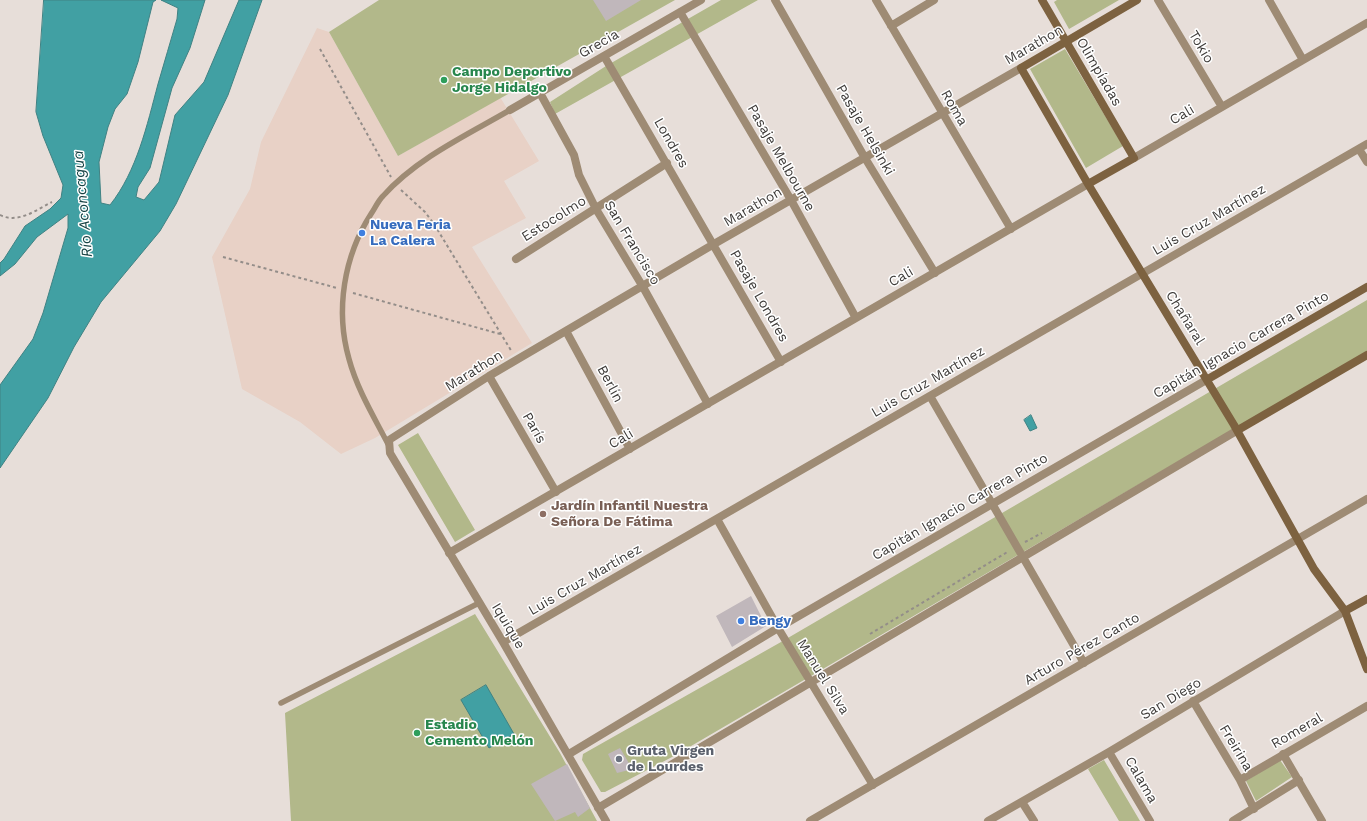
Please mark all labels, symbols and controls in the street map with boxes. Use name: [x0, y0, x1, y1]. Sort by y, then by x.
street label: Marathon: [1002, 22, 1066, 68]
street label: Grecia: [576, 26, 622, 62]
street label: Tokio: [1185, 28, 1217, 66]
street label: Olimpíadas: [1073, 35, 1125, 109]
place label: Campo Deportivo Jorge Hidalgo: [452, 64, 571, 96]
marker: Campo Deportivo Jorge Hidalgo: [439, 75, 449, 85]
street label: Pasaje Helsinki: [832, 82, 898, 178]
street label: Roma: [937, 87, 971, 129]
street label: Pasaje Melbourne: [744, 101, 818, 215]
street label: Cali: [1167, 101, 1197, 129]
street label: Londres: [650, 115, 692, 171]
water label: Río Aconcagua: [69, 150, 97, 258]
street label: Luis Cruz Martínez: [1149, 181, 1269, 259]
street label: Marathon: [721, 184, 785, 230]
street label: Estocolmo: [519, 193, 589, 245]
street label: San Francisco: [600, 198, 664, 288]
place label: Nueva Feria La Calera: [370, 217, 451, 250]
marker: Nueva Feria La Calera: [357, 228, 367, 238]
street label: Pasaje Londres: [726, 247, 792, 345]
street label: Cali: [886, 263, 916, 291]
street label: Capitán Ignacio Carrera Pinto: [1150, 288, 1332, 402]
street label: Chañaral: [1162, 288, 1208, 348]
street label: Luis Cruz Martínez: [868, 343, 988, 421]
street label: Marathon: [442, 347, 506, 395]
street label: Berlín: [593, 363, 627, 405]
street label: París: [518, 409, 550, 447]
street label: Cali: [606, 425, 636, 453]
street label: Capitán Ignacio Carrera Pinto: [869, 450, 1051, 564]
place label: Jardín Infantil Nuestra Señora De Fátima: [551, 498, 708, 530]
marker: Jardín Infantil Nuestra Señora De Fátima: [538, 509, 548, 519]
street label: Luis Cruz Martínez: [525, 541, 645, 619]
street label: Iquique: [488, 600, 528, 652]
street label: Arturo Pérez Canto: [1021, 609, 1143, 689]
place label: Bengy: [749, 613, 791, 629]
marker: Bengy: [736, 616, 746, 626]
street label: Manuel Silva: [793, 636, 853, 718]
street label: San Diego: [1138, 674, 1204, 724]
street label: Romeral: [1268, 710, 1326, 752]
place label: Estadio Cemento Melón: [425, 717, 534, 750]
street label: Freirina: [1216, 722, 1256, 774]
marker: Estadio Cemento Melón: [412, 728, 422, 738]
place label: Gruta Virgen de Lourdes: [627, 743, 714, 776]
marker: Gruta Virgen de Lourdes: [614, 754, 624, 764]
street label: Calama: [1121, 754, 1161, 806]

